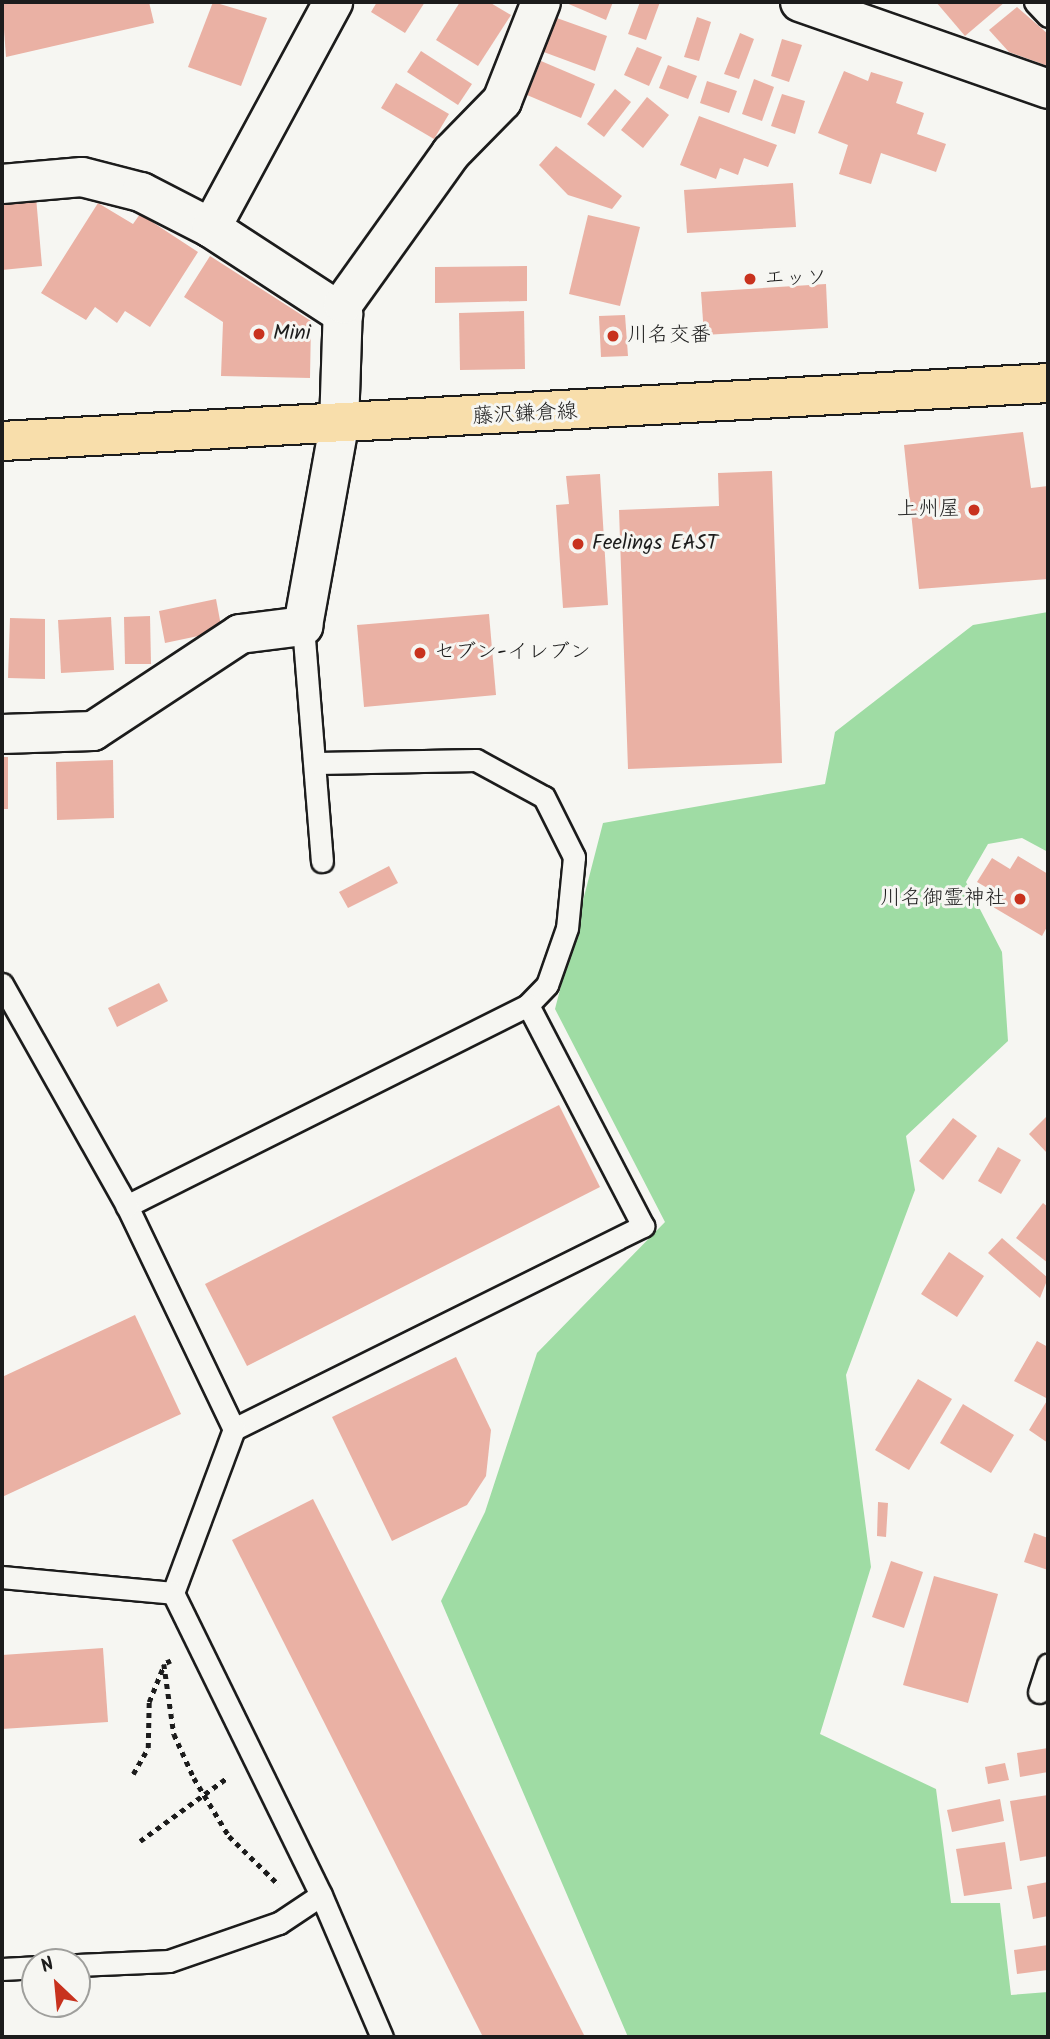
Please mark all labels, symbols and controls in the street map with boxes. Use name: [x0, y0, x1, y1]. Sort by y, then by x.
place label: エッソ: [764, 266, 827, 292]
marker: エッソ: [742, 271, 758, 287]
place label: Mini: [273, 321, 311, 347]
place label: 川名交番: [627, 323, 711, 349]
marker: Mini: [251, 326, 267, 342]
marker: 川名交番: [605, 328, 621, 344]
street label: 藤沢鎌倉線: [472, 400, 578, 430]
place label: 上州屋: [897, 497, 960, 523]
marker: 上州屋: [966, 502, 982, 518]
place label: Feelings EAST: [592, 531, 718, 557]
marker: Feelings EAST: [570, 536, 586, 552]
place label: セブン-イレブン: [434, 640, 591, 666]
marker: セブン-イレブン: [412, 645, 428, 661]
place label: 川名御霊神社: [880, 886, 1006, 912]
marker: 川名御霊神社: [1012, 891, 1028, 907]
north arrow: [21, 1948, 91, 2018]
text: N: [36, 1950, 60, 1982]

